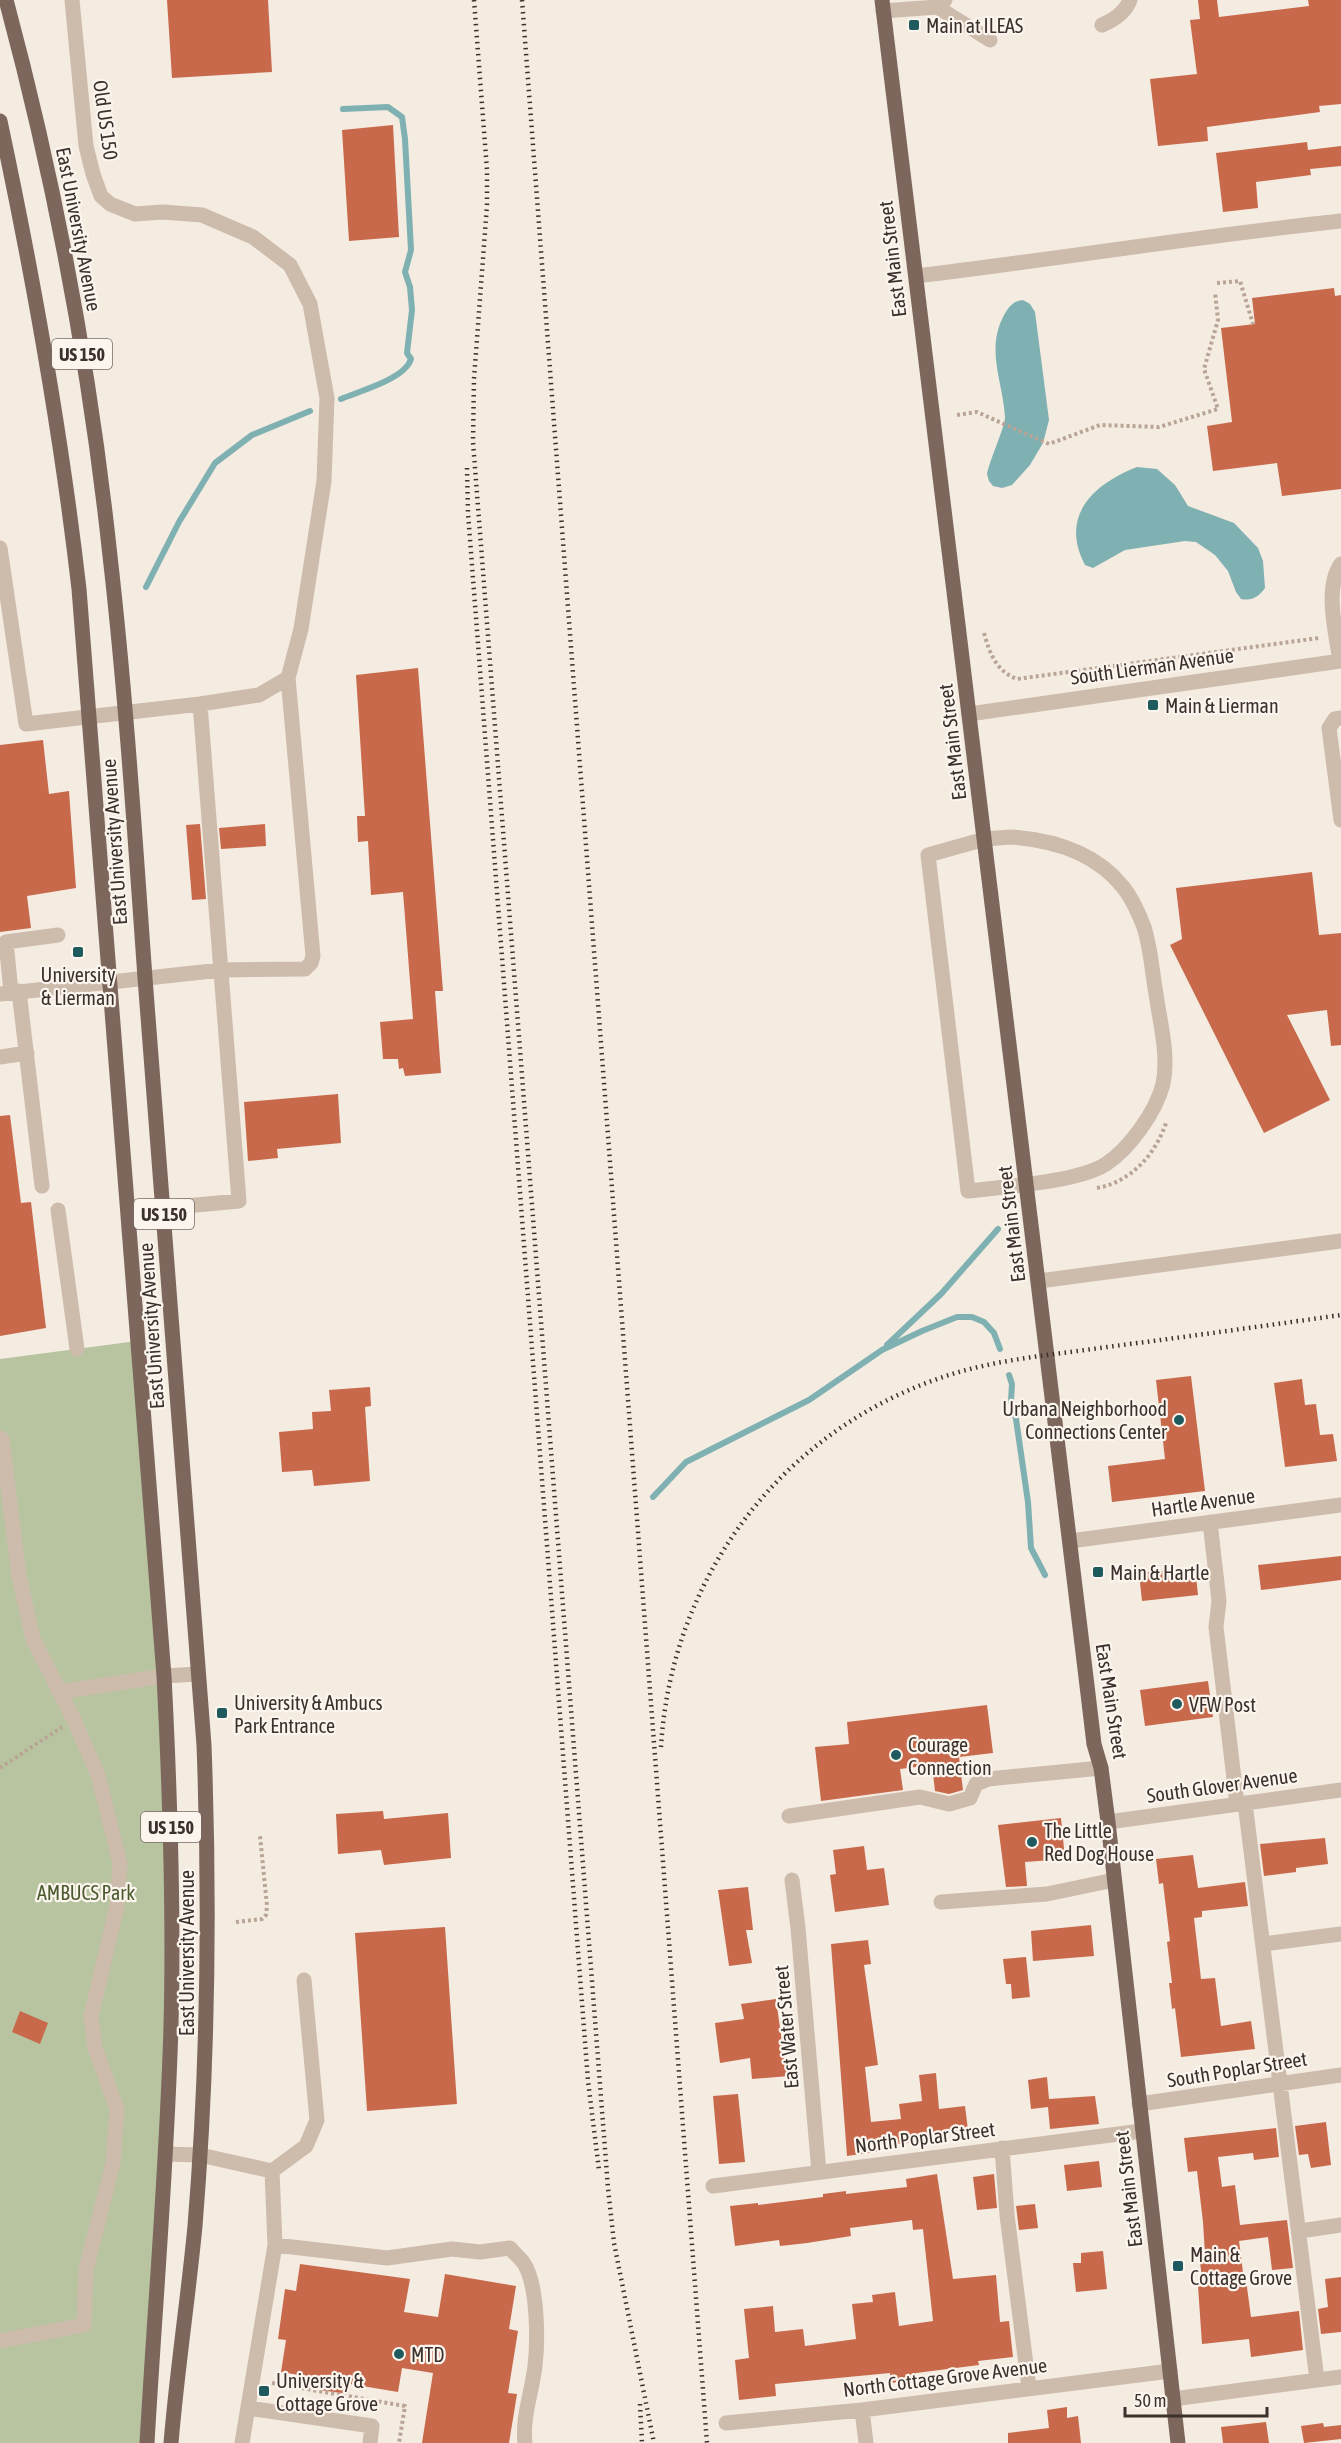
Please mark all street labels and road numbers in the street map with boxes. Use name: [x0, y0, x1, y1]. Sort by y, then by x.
street label: Old US 150: [89, 79, 123, 161]
street label: East University Avenue: [52, 145, 106, 313]
street label: East Main Street: [873, 199, 911, 318]
road number: US 150: [52, 339, 112, 369]
street label: South Lierman Avenue: [1069, 643, 1235, 689]
street label: East Main Street: [933, 682, 971, 801]
street label: East University Avenue: [97, 758, 131, 926]
street label: East Main Street: [992, 1164, 1030, 1283]
road number: US 150: [134, 1199, 194, 1229]
street label: East University Avenue: [134, 1242, 168, 1410]
street label: Hartle Avenue: [1150, 1483, 1256, 1521]
street label: East Main Street: [1091, 1641, 1133, 1761]
street label: South Glover Avenue: [1145, 1763, 1299, 1807]
road number: US 150: [141, 1812, 201, 1842]
street label: East University Avenue: [175, 1870, 198, 2036]
street label: East Water Street: [769, 1964, 803, 2090]
street label: South Poplar Street: [1165, 2047, 1309, 2091]
street label: North Poplar Street: [854, 2117, 996, 2157]
street label: East Main Street: [1109, 2129, 1147, 2248]
street label: North Cottage Grove Avenue: [842, 2353, 1048, 2401]

